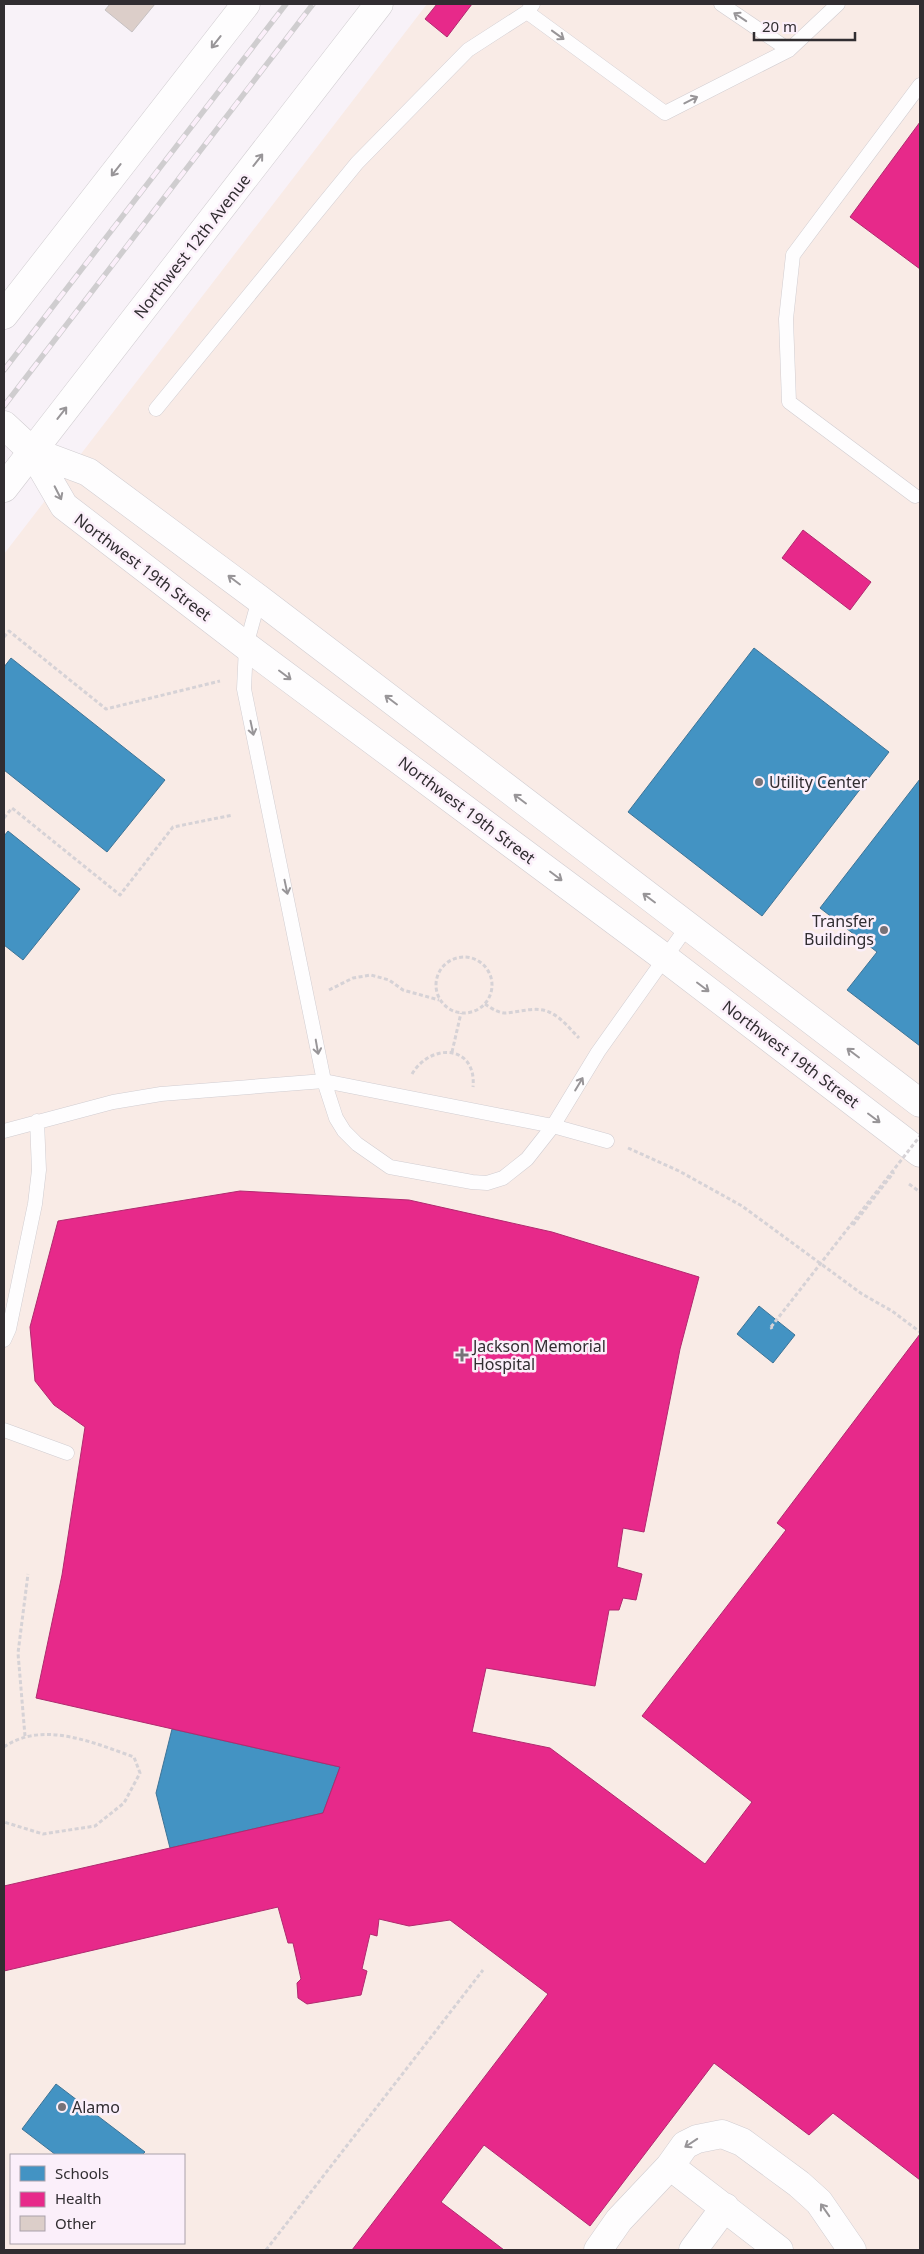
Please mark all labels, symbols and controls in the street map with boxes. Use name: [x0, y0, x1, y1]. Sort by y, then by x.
scale bar: [754, 10, 855, 42]
one-way arrow: [734, 12, 748, 22]
text: 20 m: [762, 16, 797, 36]
one-way arrow: [551, 29, 564, 40]
one-way arrow: [211, 35, 222, 48]
one-way arrow: [684, 95, 699, 105]
one-way arrow: [253, 154, 264, 167]
one-way arrow: [111, 163, 122, 176]
street label: Northwest 12th Avenue: [129, 169, 255, 323]
one-way arrow: [57, 406, 67, 420]
one-way arrow: [53, 485, 63, 500]
street label: Northwest 19th Street: [70, 508, 216, 626]
one-way arrow: [228, 575, 241, 586]
one-way arrow: [278, 669, 291, 680]
one-way arrow: [384, 695, 398, 705]
one-way arrow: [248, 720, 258, 736]
street label: Northwest 19th Street: [394, 751, 540, 869]
place label: Utility Center: [769, 771, 868, 793]
marker: Utility Center: [753, 776, 765, 788]
one-way arrow: [513, 794, 527, 804]
one-way arrow: [549, 871, 562, 882]
one-way arrow: [281, 879, 291, 895]
one-way arrow: [643, 892, 656, 903]
place label: Transfer Buildings: [804, 910, 874, 950]
marker: Transfer Buildings: [878, 924, 890, 936]
one-way arrow: [697, 982, 710, 993]
street label: Northwest 19th Street: [718, 995, 864, 1113]
one-way arrow: [313, 1038, 323, 1054]
one-way arrow: [847, 1047, 860, 1058]
one-way arrow: [574, 1078, 584, 1092]
one-way arrow: [868, 1112, 881, 1123]
place label: Jackson Memorial Hospital: [471, 1335, 606, 1375]
marker: Jackson Memorial Hospital: [455, 1348, 469, 1362]
place label: Alamo: [72, 2096, 120, 2118]
marker: Alamo: [56, 2101, 68, 2113]
one-way arrow: [684, 2139, 698, 2149]
legend: [10, 2154, 185, 2244]
text: Schools: [55, 2163, 109, 2183]
text: Health: [55, 2188, 102, 2208]
one-way arrow: [820, 2203, 830, 2217]
text: Other: [55, 2213, 96, 2233]

